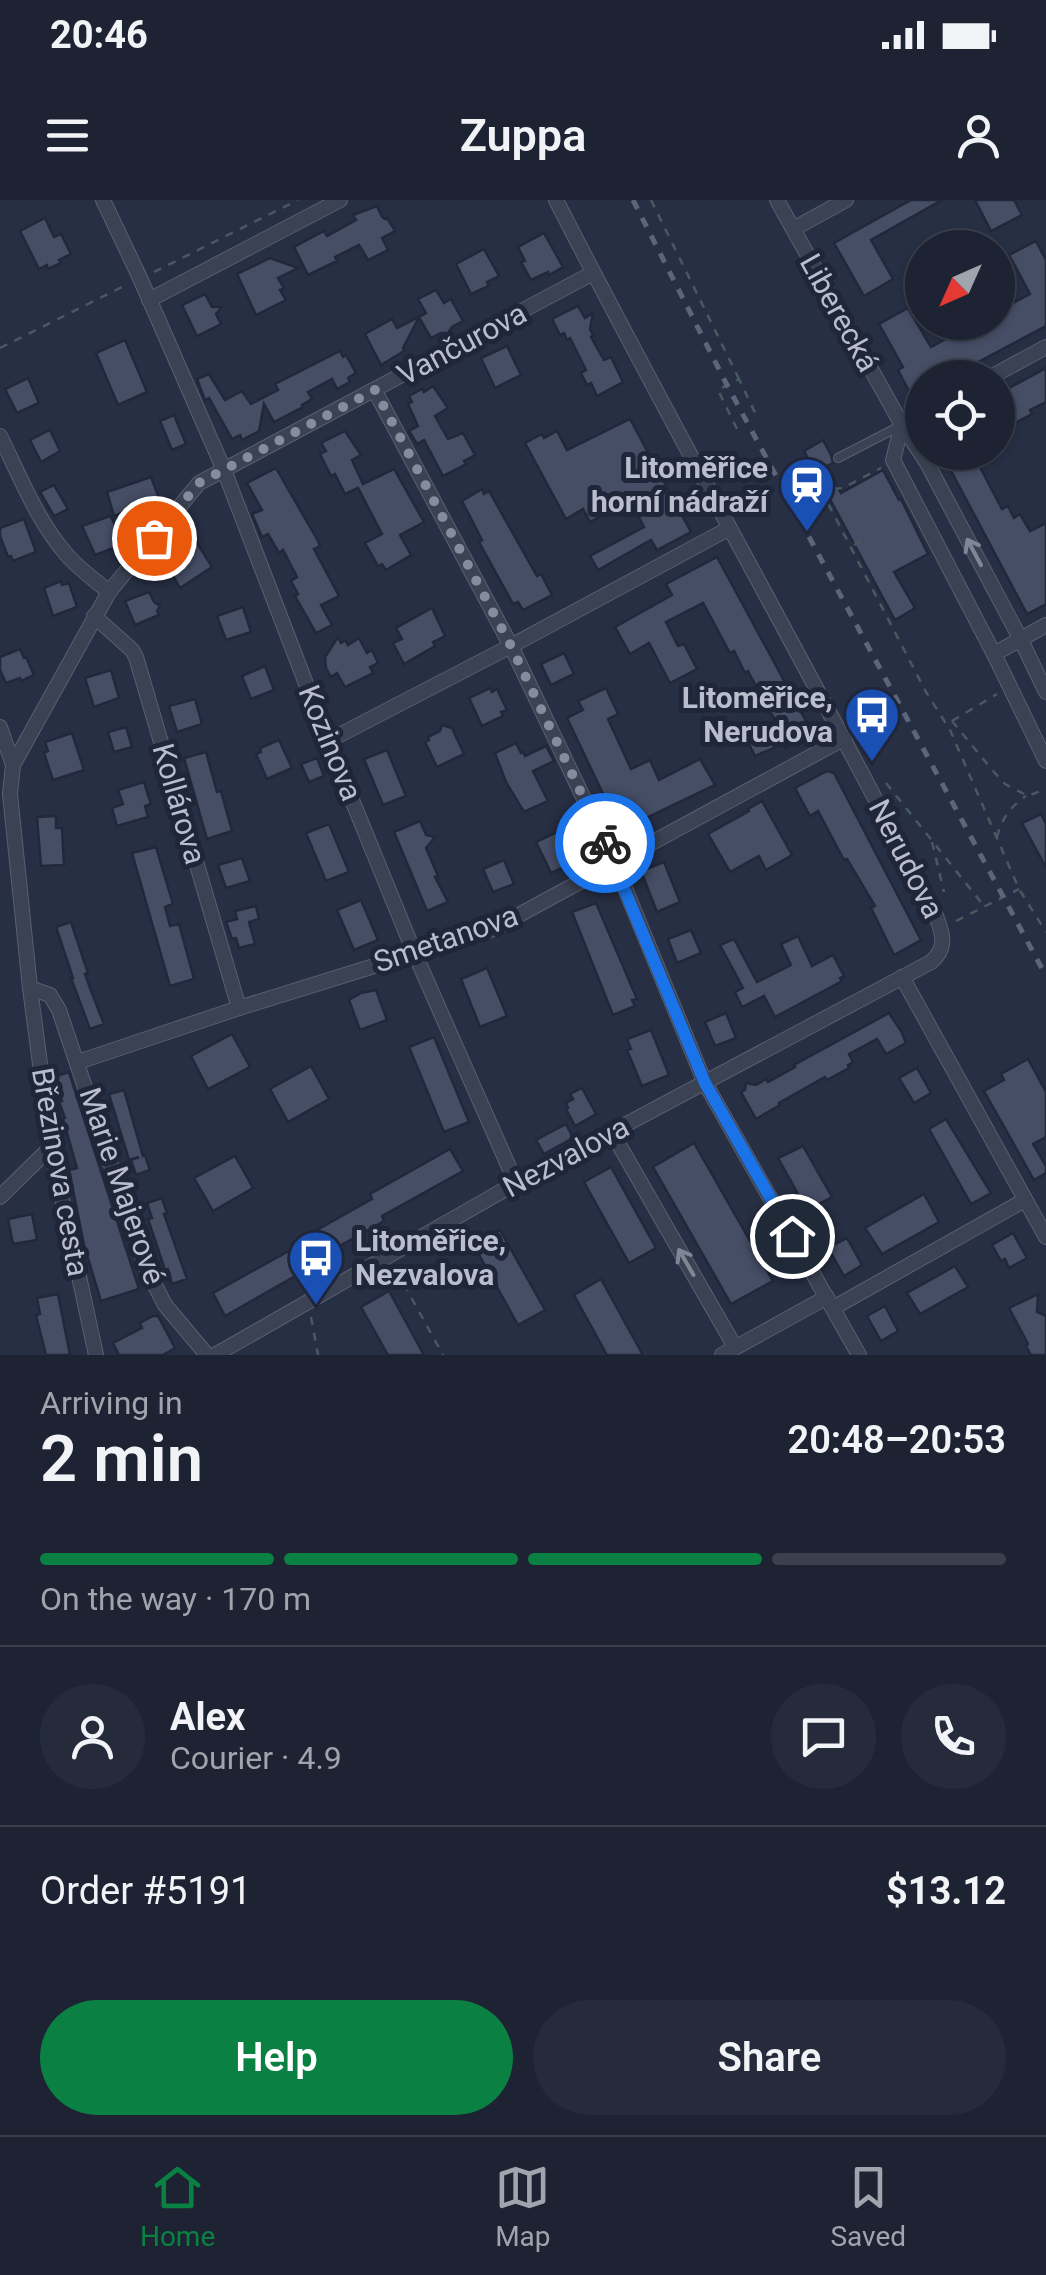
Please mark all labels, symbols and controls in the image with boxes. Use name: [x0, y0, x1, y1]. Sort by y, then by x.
text: 20:46: [50, 13, 148, 57]
icon: menu: [40, 108, 95, 163]
icon: person: [951, 108, 1006, 163]
text: Zuppa: [460, 109, 586, 162]
north arrow: [905, 230, 1015, 340]
map controls: [905, 230, 1015, 470]
street label: Liberecká: [793, 248, 886, 378]
street label: Vančurova: [391, 295, 532, 392]
button: locate: [905, 360, 1015, 470]
place label: Litoměřice horní nádraží: [591, 450, 770, 519]
station icon: Litoměřice horní nádraží: [777, 455, 837, 534]
pin: [112, 496, 197, 581]
icon: bag: [127, 511, 182, 566]
one-way arrow: [964, 538, 983, 568]
street label: Kozinova: [291, 680, 369, 806]
place label: Litoměřice, Nerudova: [682, 680, 833, 749]
bus stop icon: Litoměřice, Nerudova: [842, 685, 902, 764]
street label: Kollárova: [146, 740, 213, 868]
courier: [555, 793, 655, 893]
street label: Nerudova: [862, 794, 951, 924]
icon: bike: [578, 816, 633, 871]
street label: Smetanova: [369, 898, 523, 980]
street label: Březinova cesta: [25, 1065, 96, 1279]
street label: Marie Majerové: [72, 1083, 173, 1289]
street label: Nezvalova: [497, 1109, 635, 1204]
pin: [750, 1194, 835, 1279]
icon: home: [765, 1209, 820, 1264]
place label: Litoměřice, Nezvalova: [355, 1223, 506, 1292]
bus stop icon: Litoměřice, Nezvalova: [286, 1228, 346, 1307]
one-way arrow: [676, 1248, 696, 1277]
text: Arriving in: [40, 1384, 183, 1422]
text: 20:48–20:53: [787, 1418, 1006, 1462]
text: 2 min: [40, 1421, 203, 1497]
text: On the way · 170 m: [40, 1580, 311, 1618]
button: person: [40, 1684, 145, 1789]
button: chat: [771, 1684, 876, 1789]
button: phone: [901, 1684, 1006, 1789]
text: Alex: [170, 1695, 245, 1739]
text: Courier · 4.9: [170, 1739, 342, 1777]
text: Order #5191: [40, 1869, 251, 1913]
text: $13.12: [886, 1869, 1006, 1913]
button: Help: [40, 2000, 513, 2115]
button: Share: [533, 2000, 1006, 2115]
tab: Home: [140, 2160, 215, 2253]
tab: Map: [495, 2160, 551, 2253]
tab: Saved: [830, 2160, 906, 2253]

